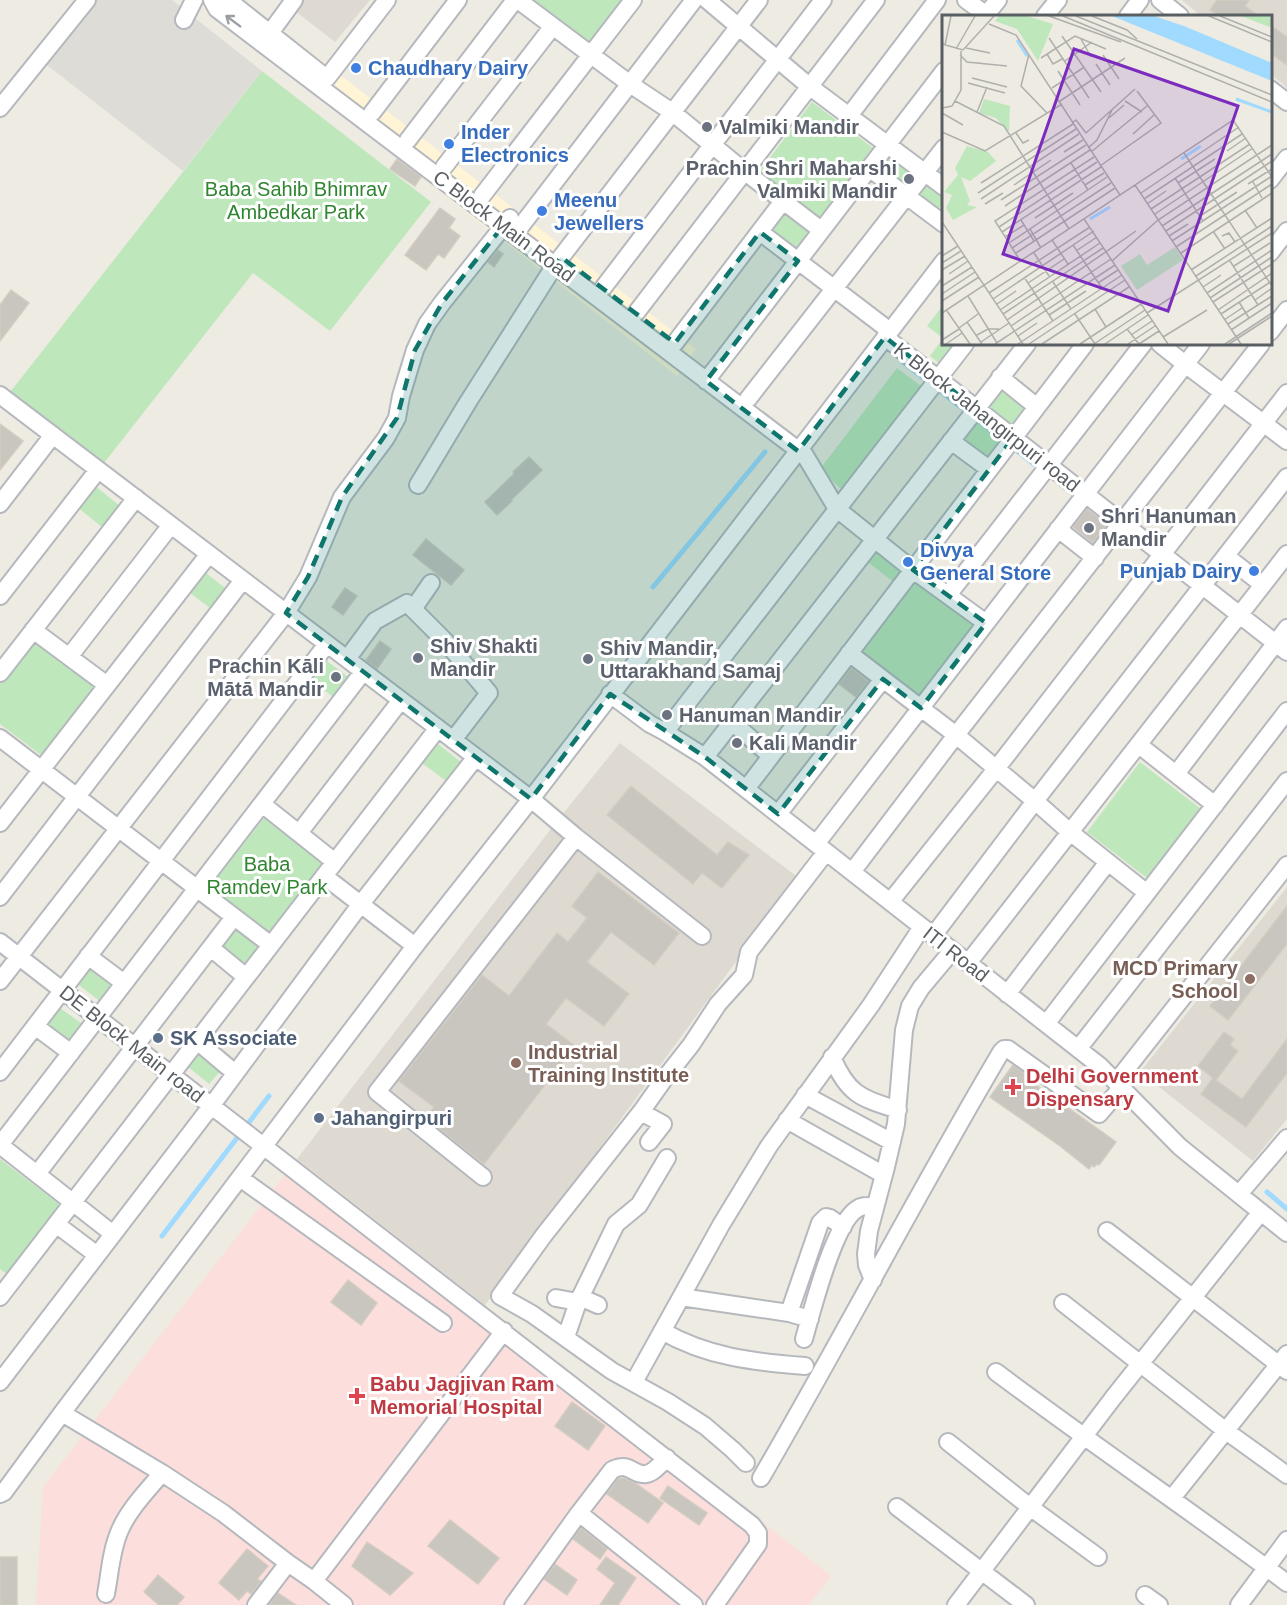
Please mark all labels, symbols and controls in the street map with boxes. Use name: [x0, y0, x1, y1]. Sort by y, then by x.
one-way arrow: [226, 14, 242, 27]
inset map: [942, 15, 1272, 345]
place label: Chaudhary Dairy: [368, 57, 529, 79]
marker: Chaudhary Dairy: [349, 61, 363, 75]
place label: Valmiki Mandir: [719, 116, 859, 138]
marker: Valmiki Mandir: [700, 120, 714, 134]
place label: Inder Electronics: [461, 121, 569, 166]
marker: Inder Electronics: [442, 137, 456, 151]
place label: Prachin Shri Maharshi Valmiki Mandir: [686, 157, 897, 202]
street label: C Block Main Road: [429, 166, 579, 286]
marker: Prachin Shri Maharshi Valmiki Mandir: [902, 172, 916, 186]
park label: Baba Sahib Bhimrav Ambedkar Park: [205, 178, 387, 223]
place label: Meenu Jewellers: [554, 189, 644, 234]
marker: Meenu Jewellers: [535, 204, 549, 218]
street label: K Block Jahangirpuri road: [890, 338, 1084, 496]
place label: Shri Hanuman Mandir: [1101, 505, 1237, 550]
marker: Shri Hanuman Mandir: [1082, 521, 1096, 535]
place label: Divya General Store: [920, 539, 1051, 584]
marker: Divya General Store: [901, 555, 915, 569]
place label: Punjab Dairy: [1120, 560, 1243, 582]
marker: Punjab Dairy: [1247, 564, 1261, 578]
place label: Shiv Shakti Mandir: [430, 635, 538, 680]
place label: Shiv Mandir, Uttarakhand Samaj: [600, 637, 781, 682]
marker: Shiv Shakti Mandir: [411, 651, 425, 665]
marker: Shiv Mandir, Uttarakhand Samaj: [581, 652, 595, 666]
place label: Prachin Kāli Mātā Mandir: [207, 655, 324, 700]
marker: Prachin Kāli Mātā Mandir: [329, 670, 343, 684]
place label: Hanuman Mandir: [679, 704, 841, 726]
marker: Hanuman Mandir: [660, 708, 674, 722]
place label: Kali Mandir: [749, 732, 857, 754]
marker: Kali Mandir: [730, 736, 744, 750]
park label: Baba Ramdev Park: [206, 853, 329, 898]
street label: ITI Road: [919, 922, 993, 986]
place label: MCD Primary School: [1112, 957, 1239, 1002]
marker: MCD Primary School: [1243, 972, 1257, 986]
street label: DE Block Main road: [56, 981, 208, 1107]
place label: SK Associate: [170, 1027, 297, 1049]
marker: SK Associate: [151, 1031, 165, 1045]
place label: Industrial Training Institute: [528, 1041, 689, 1086]
marker: Industrial Training Institute: [509, 1056, 523, 1070]
place label: Delhi Government Dispensary: [1026, 1065, 1199, 1110]
marker: Delhi Government Dispensary: [1004, 1078, 1022, 1096]
place label: Jahangirpuri: [331, 1107, 452, 1129]
marker: Jahangirpuri: [312, 1111, 326, 1125]
place label: Babu Jagjivan Ram Memorial Hospital: [370, 1373, 555, 1418]
marker: Babu Jagjivan Ram Memorial Hospital: [348, 1387, 366, 1405]

